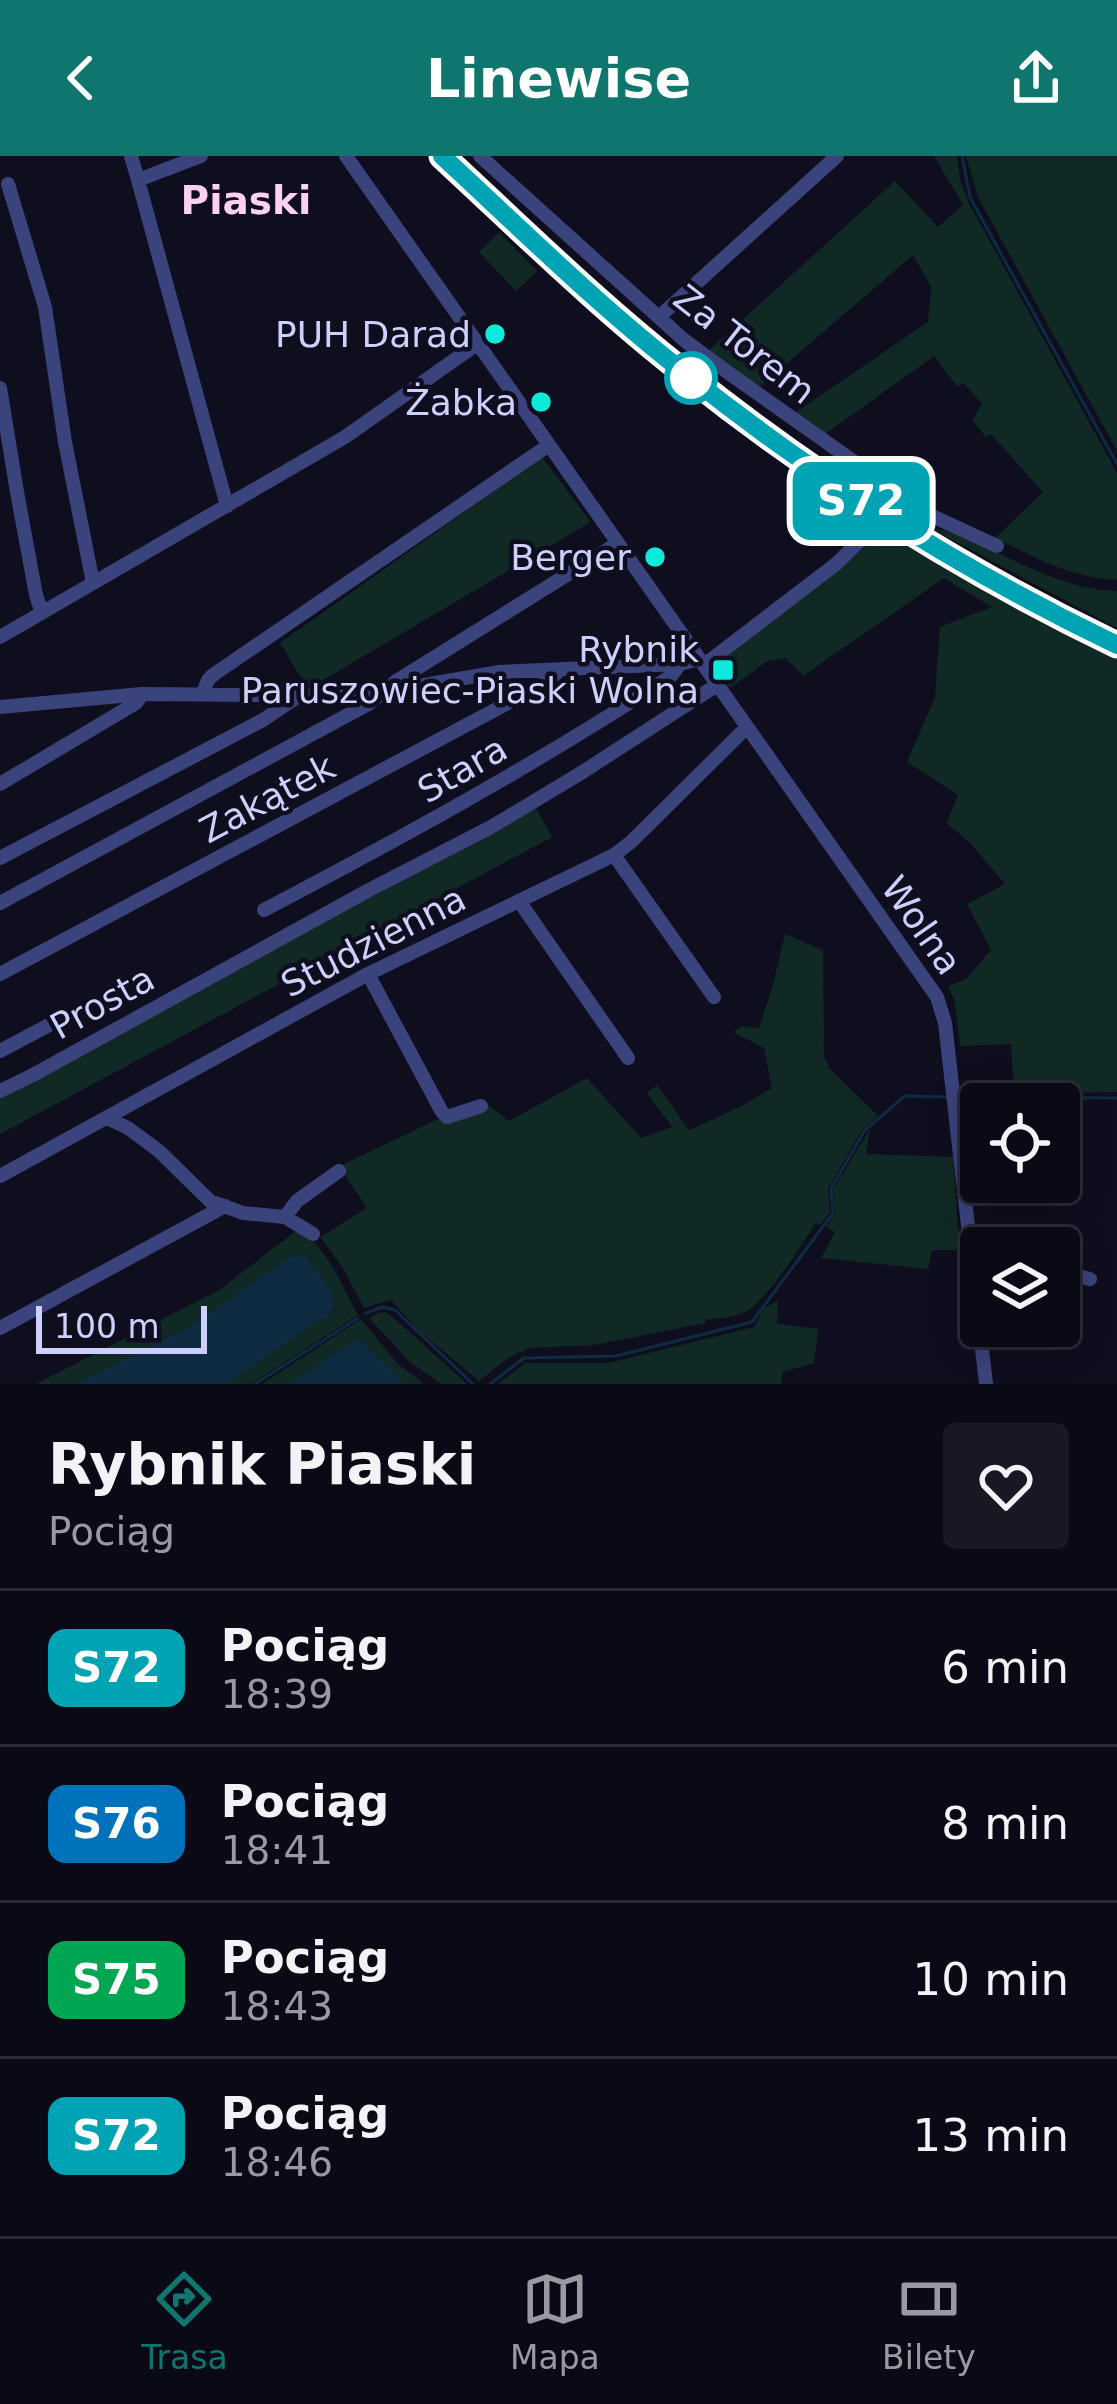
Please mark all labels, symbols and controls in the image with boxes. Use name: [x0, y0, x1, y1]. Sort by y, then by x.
icon: back: [48, 45, 114, 111]
icon: share: [1003, 45, 1069, 111]
text: Linewise: [426, 47, 691, 110]
district label: Piaski: [181, 178, 311, 223]
street label: Za Torem: [666, 277, 823, 412]
place label: PUH Darad: [275, 314, 471, 355]
marker: PUH Darad: [482, 321, 508, 347]
unlabelled marker: [666, 353, 716, 403]
place label: Żabka: [405, 382, 517, 423]
marker: Żabka: [528, 389, 554, 415]
line badge: S72: [792, 462, 930, 540]
text: S72: [817, 476, 905, 525]
place label: Berger: [510, 537, 631, 578]
marker: Berger: [642, 544, 668, 570]
place label: Rybnik Paruszowiec-Piaski Wolna: [241, 629, 699, 711]
marker: Rybnik Paruszowiec-Piaski Wolna: [710, 657, 736, 683]
street label: Stara: [410, 728, 514, 811]
street label: Zakątek: [193, 746, 342, 851]
street label: Wolna: [873, 868, 970, 982]
street label: Studzienna: [274, 877, 472, 1005]
street label: Prosta: [43, 957, 161, 1048]
map controls: [960, 1083, 1080, 1347]
button: locate: [960, 1083, 1080, 1203]
button: layers: [960, 1227, 1080, 1347]
scale bar: [36, 1300, 207, 1353]
text: 100 m: [54, 1307, 160, 1346]
button: heart: [943, 1423, 1069, 1549]
text: Rybnik Piaski: [48, 1431, 476, 1497]
text: Pociąg: [48, 1509, 175, 1554]
text: Pociąg: [221, 1619, 389, 1672]
text: 6 min: [941, 1641, 1069, 1694]
text: S72: [72, 1643, 161, 1692]
text: 18:39: [221, 1672, 333, 1717]
text: Pociąg: [221, 1775, 389, 1828]
text: 8 min: [941, 1797, 1069, 1850]
text: S76: [72, 1799, 161, 1848]
text: 18:41: [221, 1828, 333, 1873]
text: Pociąg: [221, 1931, 389, 1984]
text: 10 min: [913, 1953, 1069, 2006]
text: S75: [72, 1955, 161, 2004]
text: 18:43: [221, 1984, 333, 2029]
text: Pociąg: [221, 2087, 389, 2140]
text: 13 min: [913, 2109, 1069, 2162]
text: S72: [72, 2111, 161, 2160]
text: 18:46: [221, 2140, 333, 2185]
tab: Trasa: [141, 2266, 228, 2377]
tab: Mapa: [510, 2266, 600, 2377]
tab: Bilety: [882, 2266, 976, 2377]

